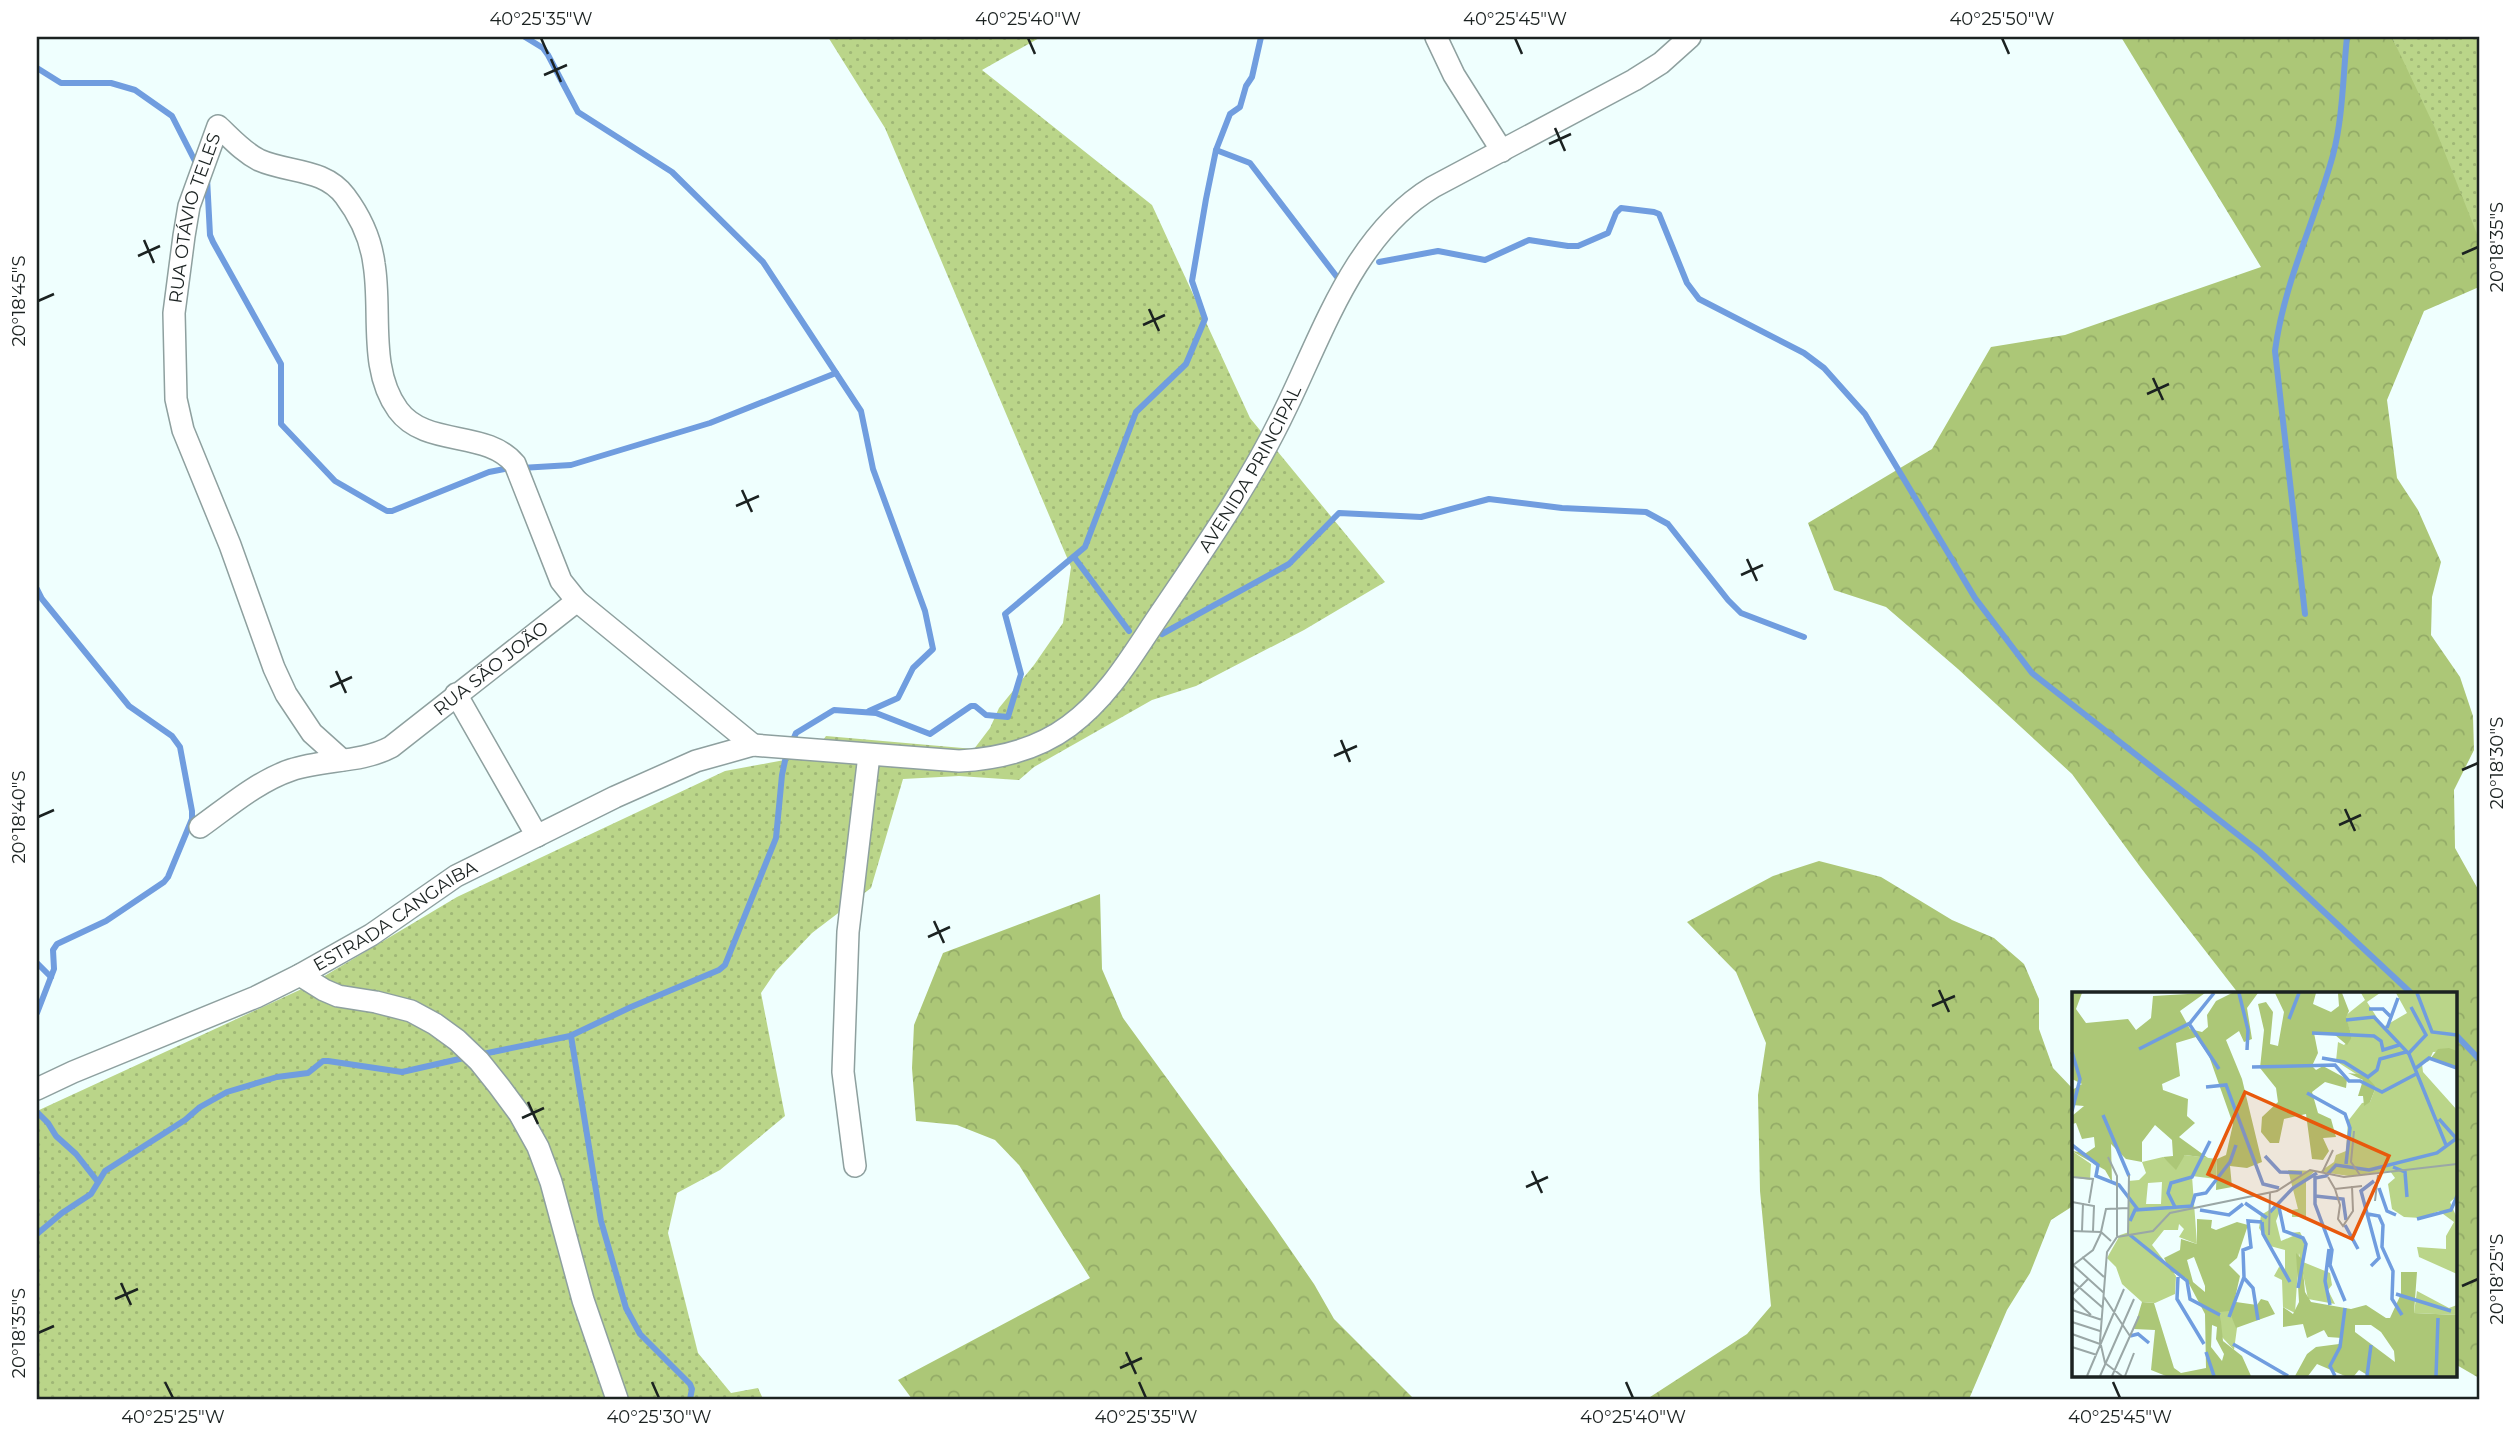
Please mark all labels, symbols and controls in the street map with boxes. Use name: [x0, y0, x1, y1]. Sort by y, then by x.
text: 40°25'35"W: [489, 8, 593, 30]
text: 40°25'40"W: [975, 8, 1081, 30]
text: 40°25'45"W: [1463, 8, 1567, 30]
text: 40°25'50"W: [1949, 8, 2055, 30]
street label: RUA OTÁVIO TELES: [164, 130, 226, 305]
text: 20°18'35"S: [2486, 202, 2508, 292]
text: 20°18'45"S: [8, 255, 30, 347]
street label: AVENIDA PRINCIPAL: [1194, 382, 1306, 556]
street label: RUA SÃO JOÃO: [429, 617, 553, 720]
text: 20°18'30"S: [2486, 717, 2508, 809]
text: 20°18'40"S: [8, 770, 30, 864]
street label: ESTRADA CANGAIBA: [310, 856, 481, 976]
inset map: [2072, 992, 2456, 1376]
text: 20°18'25"S: [2486, 1234, 2508, 1324]
text: 20°18'35"S: [8, 1288, 30, 1378]
text: 40°25'25"W: [121, 1406, 225, 1428]
text: 40°25'30"W: [606, 1406, 712, 1428]
text: 40°25'35"W: [1094, 1406, 1198, 1428]
text: 40°25'40"W: [1580, 1406, 1686, 1428]
text: 40°25'45"W: [2068, 1406, 2172, 1428]

